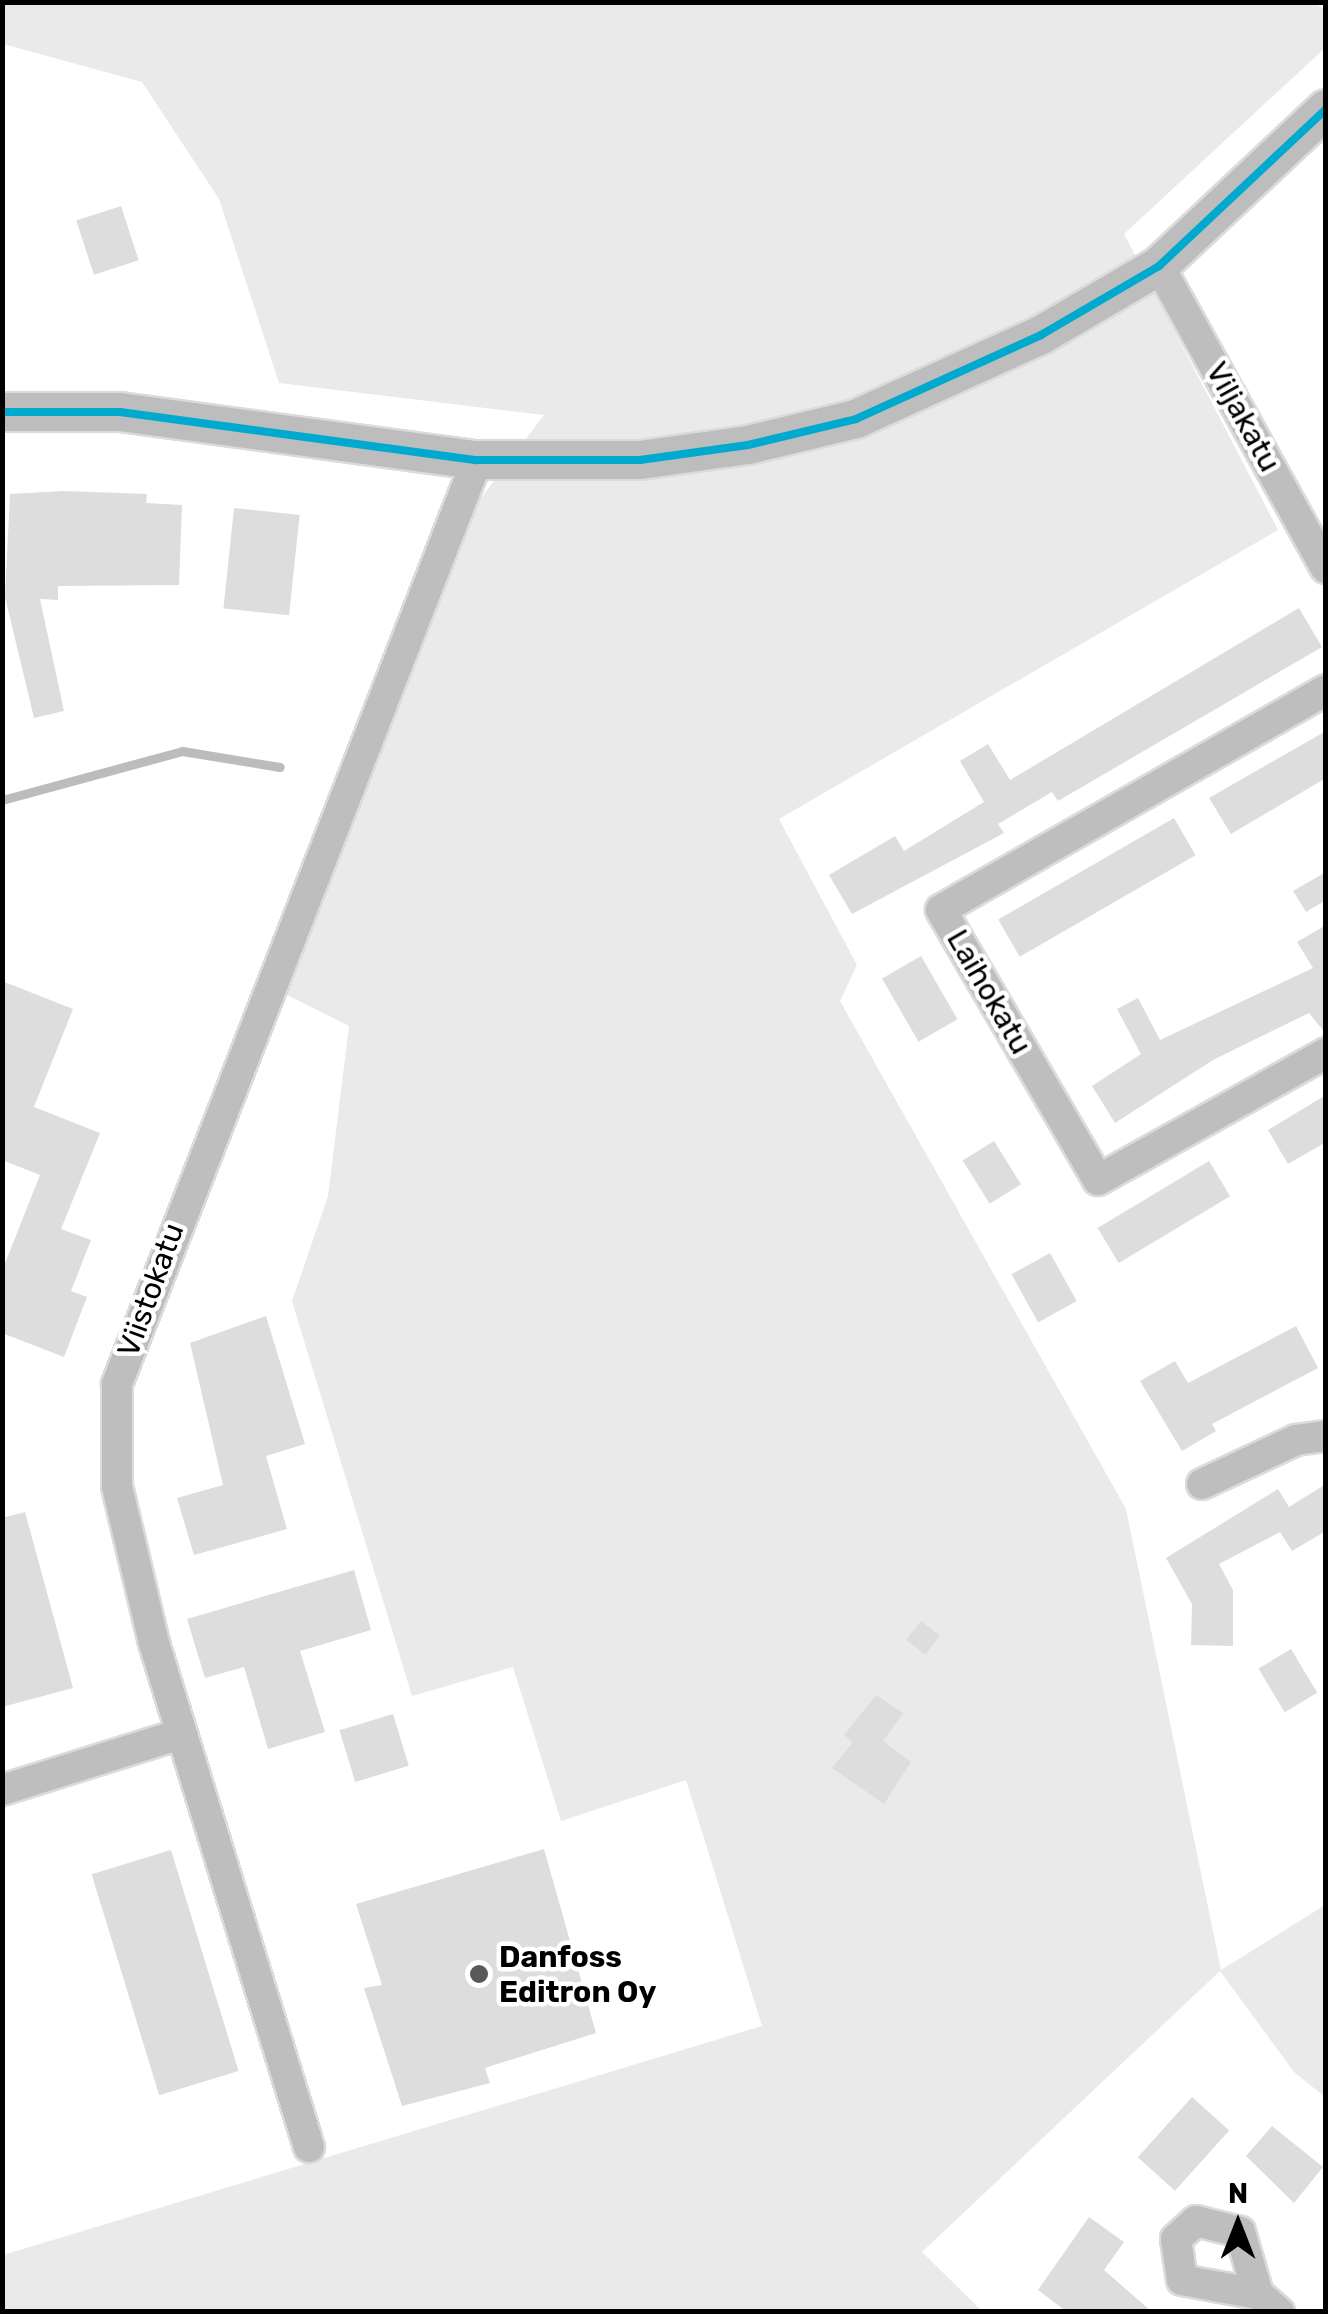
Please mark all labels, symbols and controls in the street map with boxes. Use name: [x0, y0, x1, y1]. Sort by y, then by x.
street label: Viljakatu: [1198, 356, 1288, 478]
street label: Laihokatu: [939, 923, 1039, 1061]
street label: Viistokatu: [110, 1218, 192, 1362]
place label: Danfoss Editron Oy: [499, 1939, 656, 2010]
marker: Danfoss Editron Oy: [468, 1963, 490, 1985]
north arrow: [1188, 2174, 1288, 2274]
text: N: [1228, 2177, 1248, 2210]

